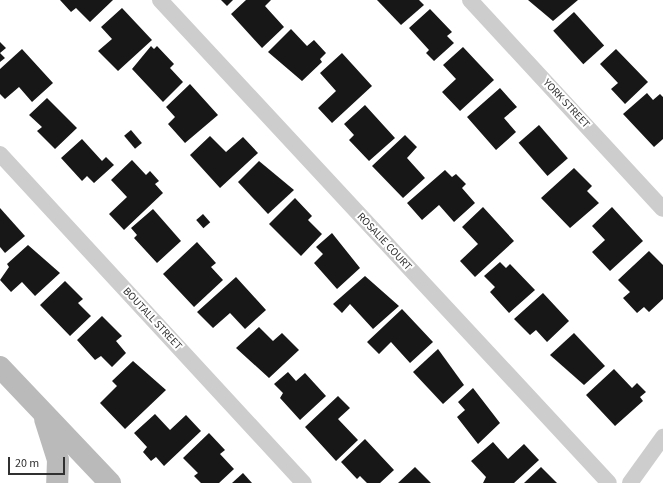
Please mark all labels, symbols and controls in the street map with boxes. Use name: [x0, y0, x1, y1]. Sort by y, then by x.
street label: YORK STREET: [540, 77, 592, 131]
street label: ROSALIE COURT: [354, 210, 414, 274]
street label: BOUTALL STREET: [120, 285, 184, 353]
scale bar: [10, 449, 67, 475]
text: 20 m: [15, 455, 39, 472]

